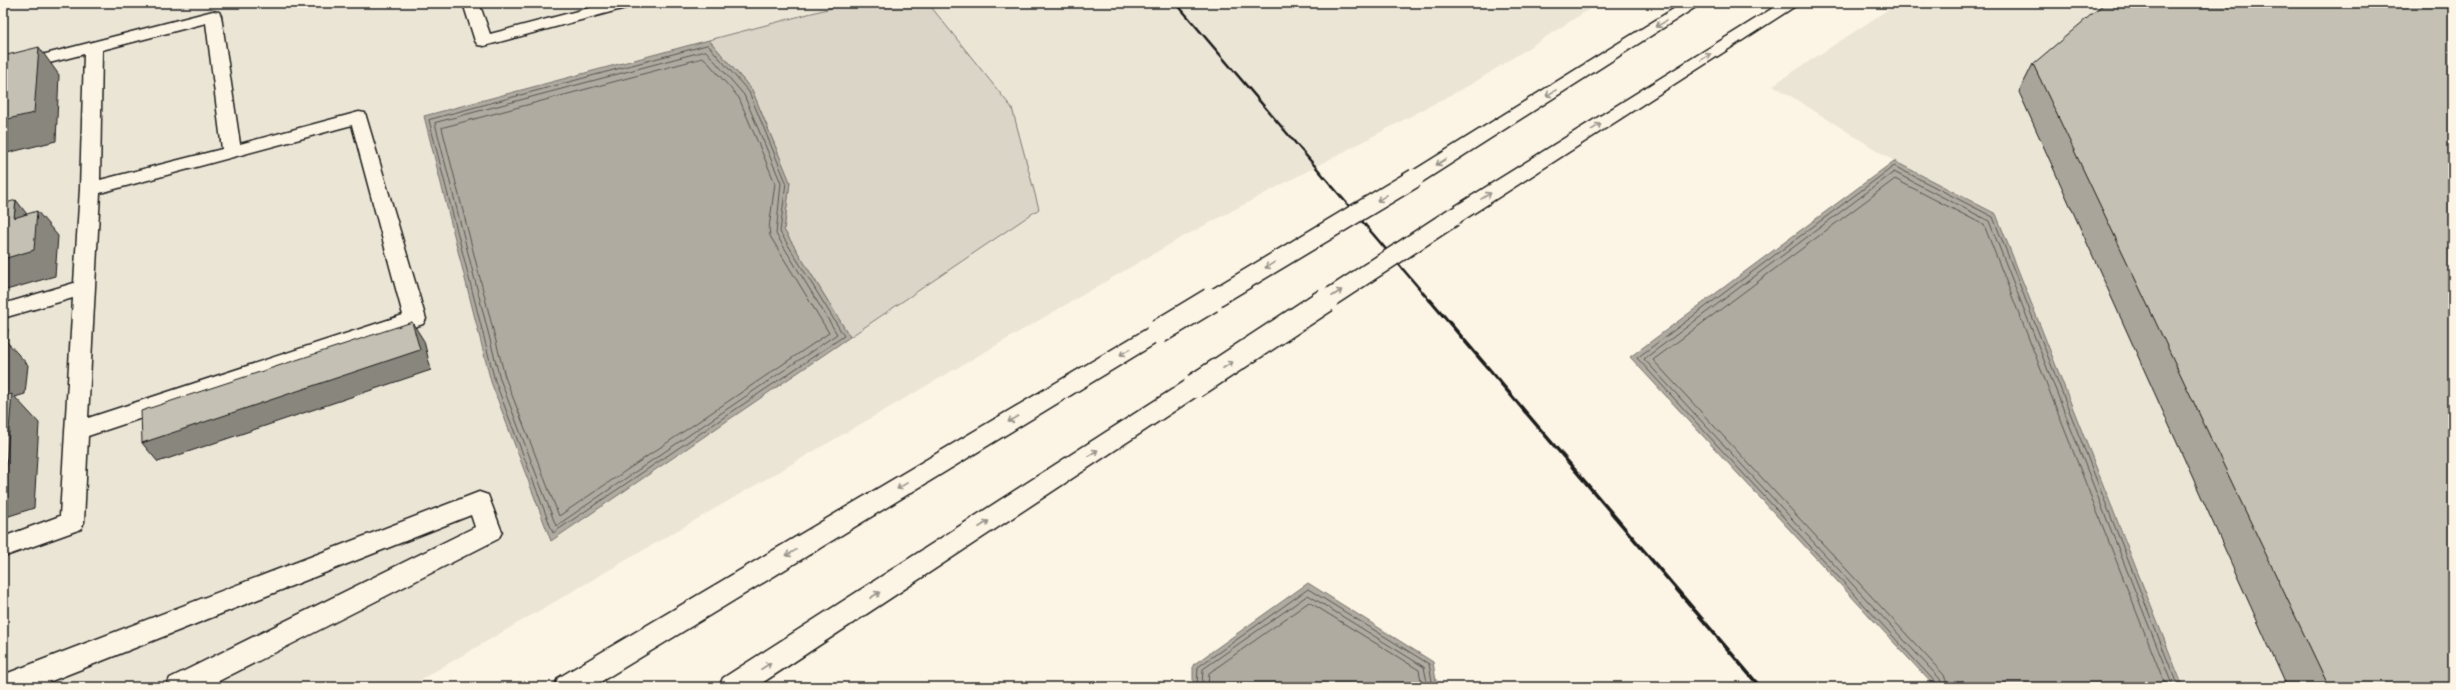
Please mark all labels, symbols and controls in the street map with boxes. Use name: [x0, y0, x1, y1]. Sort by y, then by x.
one-way arrow: [1655, 20, 1667, 28]
one-way arrow: [1700, 53, 1711, 62]
one-way arrow: [1545, 89, 1557, 97]
one-way arrow: [1590, 123, 1601, 131]
one-way arrow: [1435, 158, 1447, 166]
one-way arrow: [1480, 192, 1491, 200]
one-way arrow: [1376, 194, 1388, 202]
one-way arrow: [1264, 261, 1276, 269]
one-way arrow: [1331, 289, 1342, 298]
one-way arrow: [1119, 349, 1131, 357]
one-way arrow: [1222, 361, 1233, 369]
one-way arrow: [1008, 415, 1019, 423]
one-way arrow: [1087, 449, 1098, 457]
one-way arrow: [897, 482, 908, 490]
one-way arrow: [978, 520, 989, 528]
one-way arrow: [786, 549, 797, 557]
one-way arrow: [869, 591, 880, 599]
one-way arrow: [760, 662, 771, 670]

